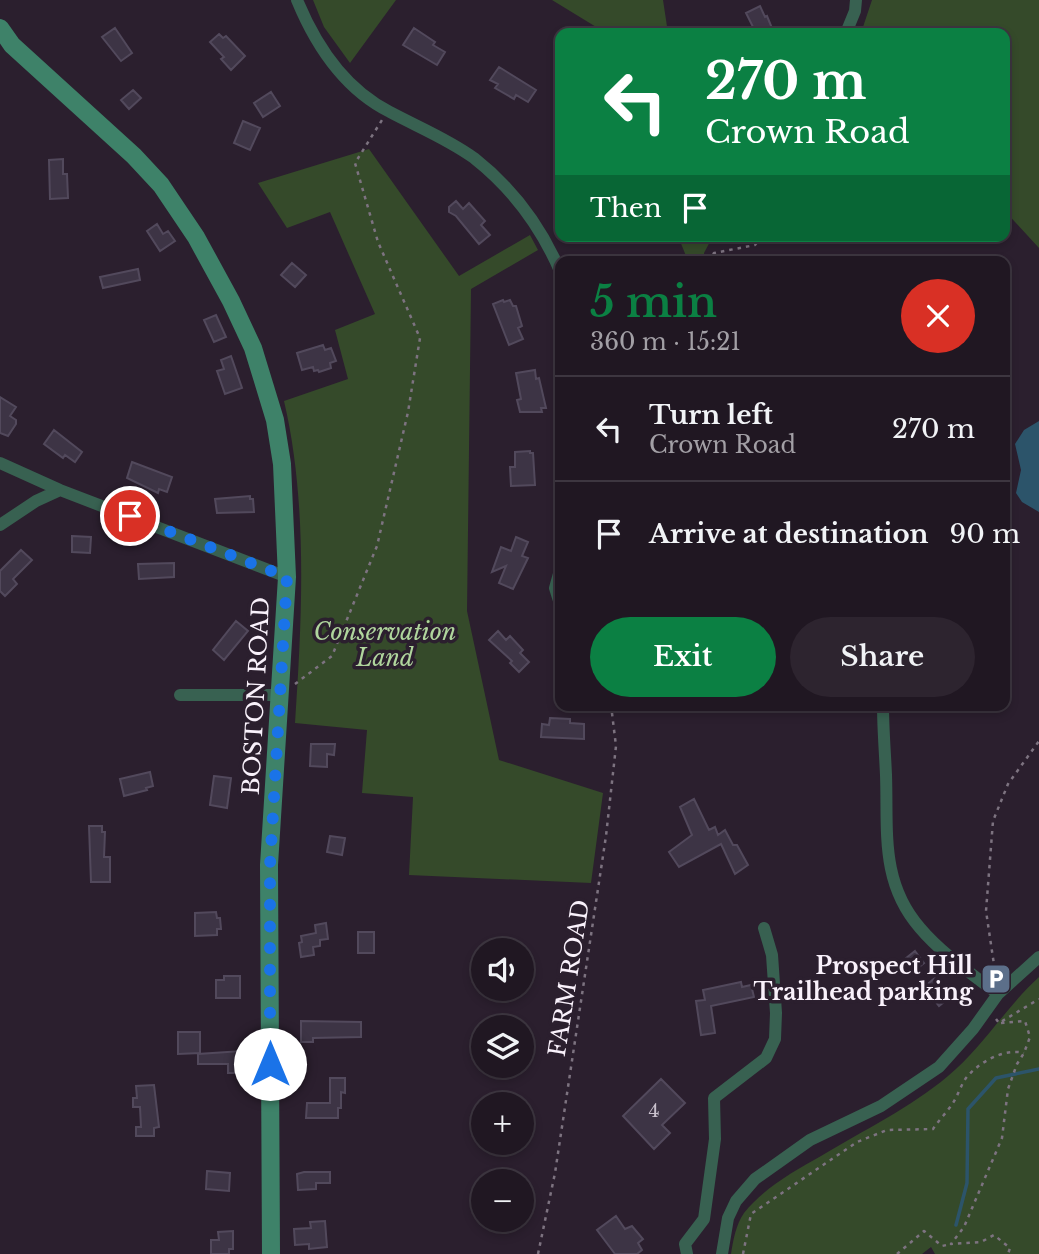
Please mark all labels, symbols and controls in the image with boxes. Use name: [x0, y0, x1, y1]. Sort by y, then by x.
text: 270 m: [705, 51, 866, 112]
icon: left: [590, 56, 681, 147]
text: Crown Road: [705, 112, 910, 152]
icon: arrive: [676, 189, 714, 227]
text: Then: [590, 192, 662, 224]
text: 5 min: [590, 276, 717, 328]
button: close: [901, 279, 975, 353]
text: 360 m · 15:21: [590, 328, 741, 356]
text: Turn left: [649, 399, 773, 431]
icon: left: [590, 410, 628, 448]
text: 270 m: [892, 413, 975, 445]
text: Crown Road: [649, 431, 796, 459]
pin: [100, 486, 160, 546]
icon: arrive: [111, 497, 149, 535]
icon: arrive: [590, 515, 628, 553]
text: Arrive at destination: [649, 518, 929, 550]
text: 90 m: [950, 518, 1020, 550]
street label: BOSTON ROAD: [237, 596, 275, 796]
button: Exit: [590, 617, 776, 697]
button: Share: [790, 617, 975, 697]
park label: Conservation Land: [314, 618, 456, 672]
street label: FARM ROAD: [543, 898, 595, 1058]
map controls: [471, 938, 534, 1232]
button: sound: [471, 938, 534, 1001]
place label: Prospect Hill Trailhead parking: [753, 952, 974, 1006]
parking icon: Prospect Hill Trailhead parking: [979, 962, 1013, 996]
button: layers: [471, 1015, 534, 1078]
position arrow: [233, 1027, 307, 1101]
button: +: [471, 1092, 534, 1155]
house number: 4: [648, 1099, 660, 1122]
button: −: [471, 1169, 534, 1232]

